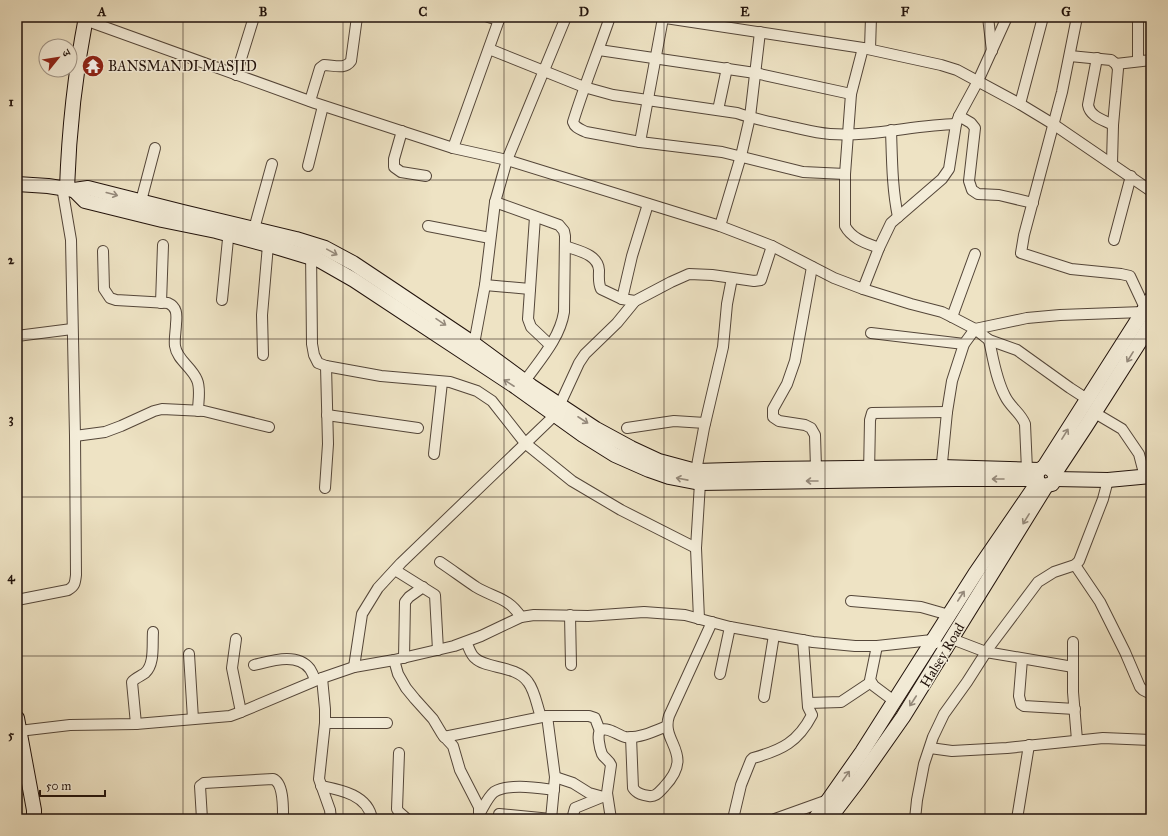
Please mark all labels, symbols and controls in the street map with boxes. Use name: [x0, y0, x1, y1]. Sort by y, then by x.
text: A: [97, 4, 107, 20]
text: B: [259, 4, 268, 20]
text: C: [419, 4, 428, 20]
text: D: [579, 4, 589, 20]
text: E: [740, 4, 750, 20]
text: F: [901, 4, 910, 20]
text: G: [1061, 4, 1071, 20]
north arrow: [38, 38, 78, 78]
text: उ: [59, 47, 74, 60]
temple icon: BANSMANDI MASJID: [80, 53, 106, 79]
place label: BANSMANDI MASJID: [108, 58, 257, 76]
text: 1: [8, 94, 14, 110]
one-way arrow: [105, 191, 118, 198]
one-way arrow: [326, 248, 338, 256]
text: 2: [8, 252, 15, 268]
one-way arrow: [435, 318, 446, 326]
one-way arrow: [1126, 351, 1134, 363]
one-way arrow: [503, 378, 515, 386]
text: 3: [8, 411, 14, 427]
one-way arrow: [577, 416, 588, 424]
one-way arrow: [1061, 429, 1069, 440]
one-way arrow: [676, 475, 689, 483]
one-way arrow: [992, 475, 1005, 483]
one-way arrow: [806, 477, 819, 485]
one-way arrow: [1021, 513, 1029, 525]
text: 4: [7, 569, 15, 585]
one-way arrow: [957, 590, 965, 601]
street label: Halsey Road: [917, 620, 968, 691]
one-way arrow: [909, 695, 917, 707]
text: 5: [8, 727, 15, 743]
one-way arrow: [842, 770, 850, 781]
scale bar: [40, 772, 105, 798]
text: 50 m: [46, 779, 71, 793]

